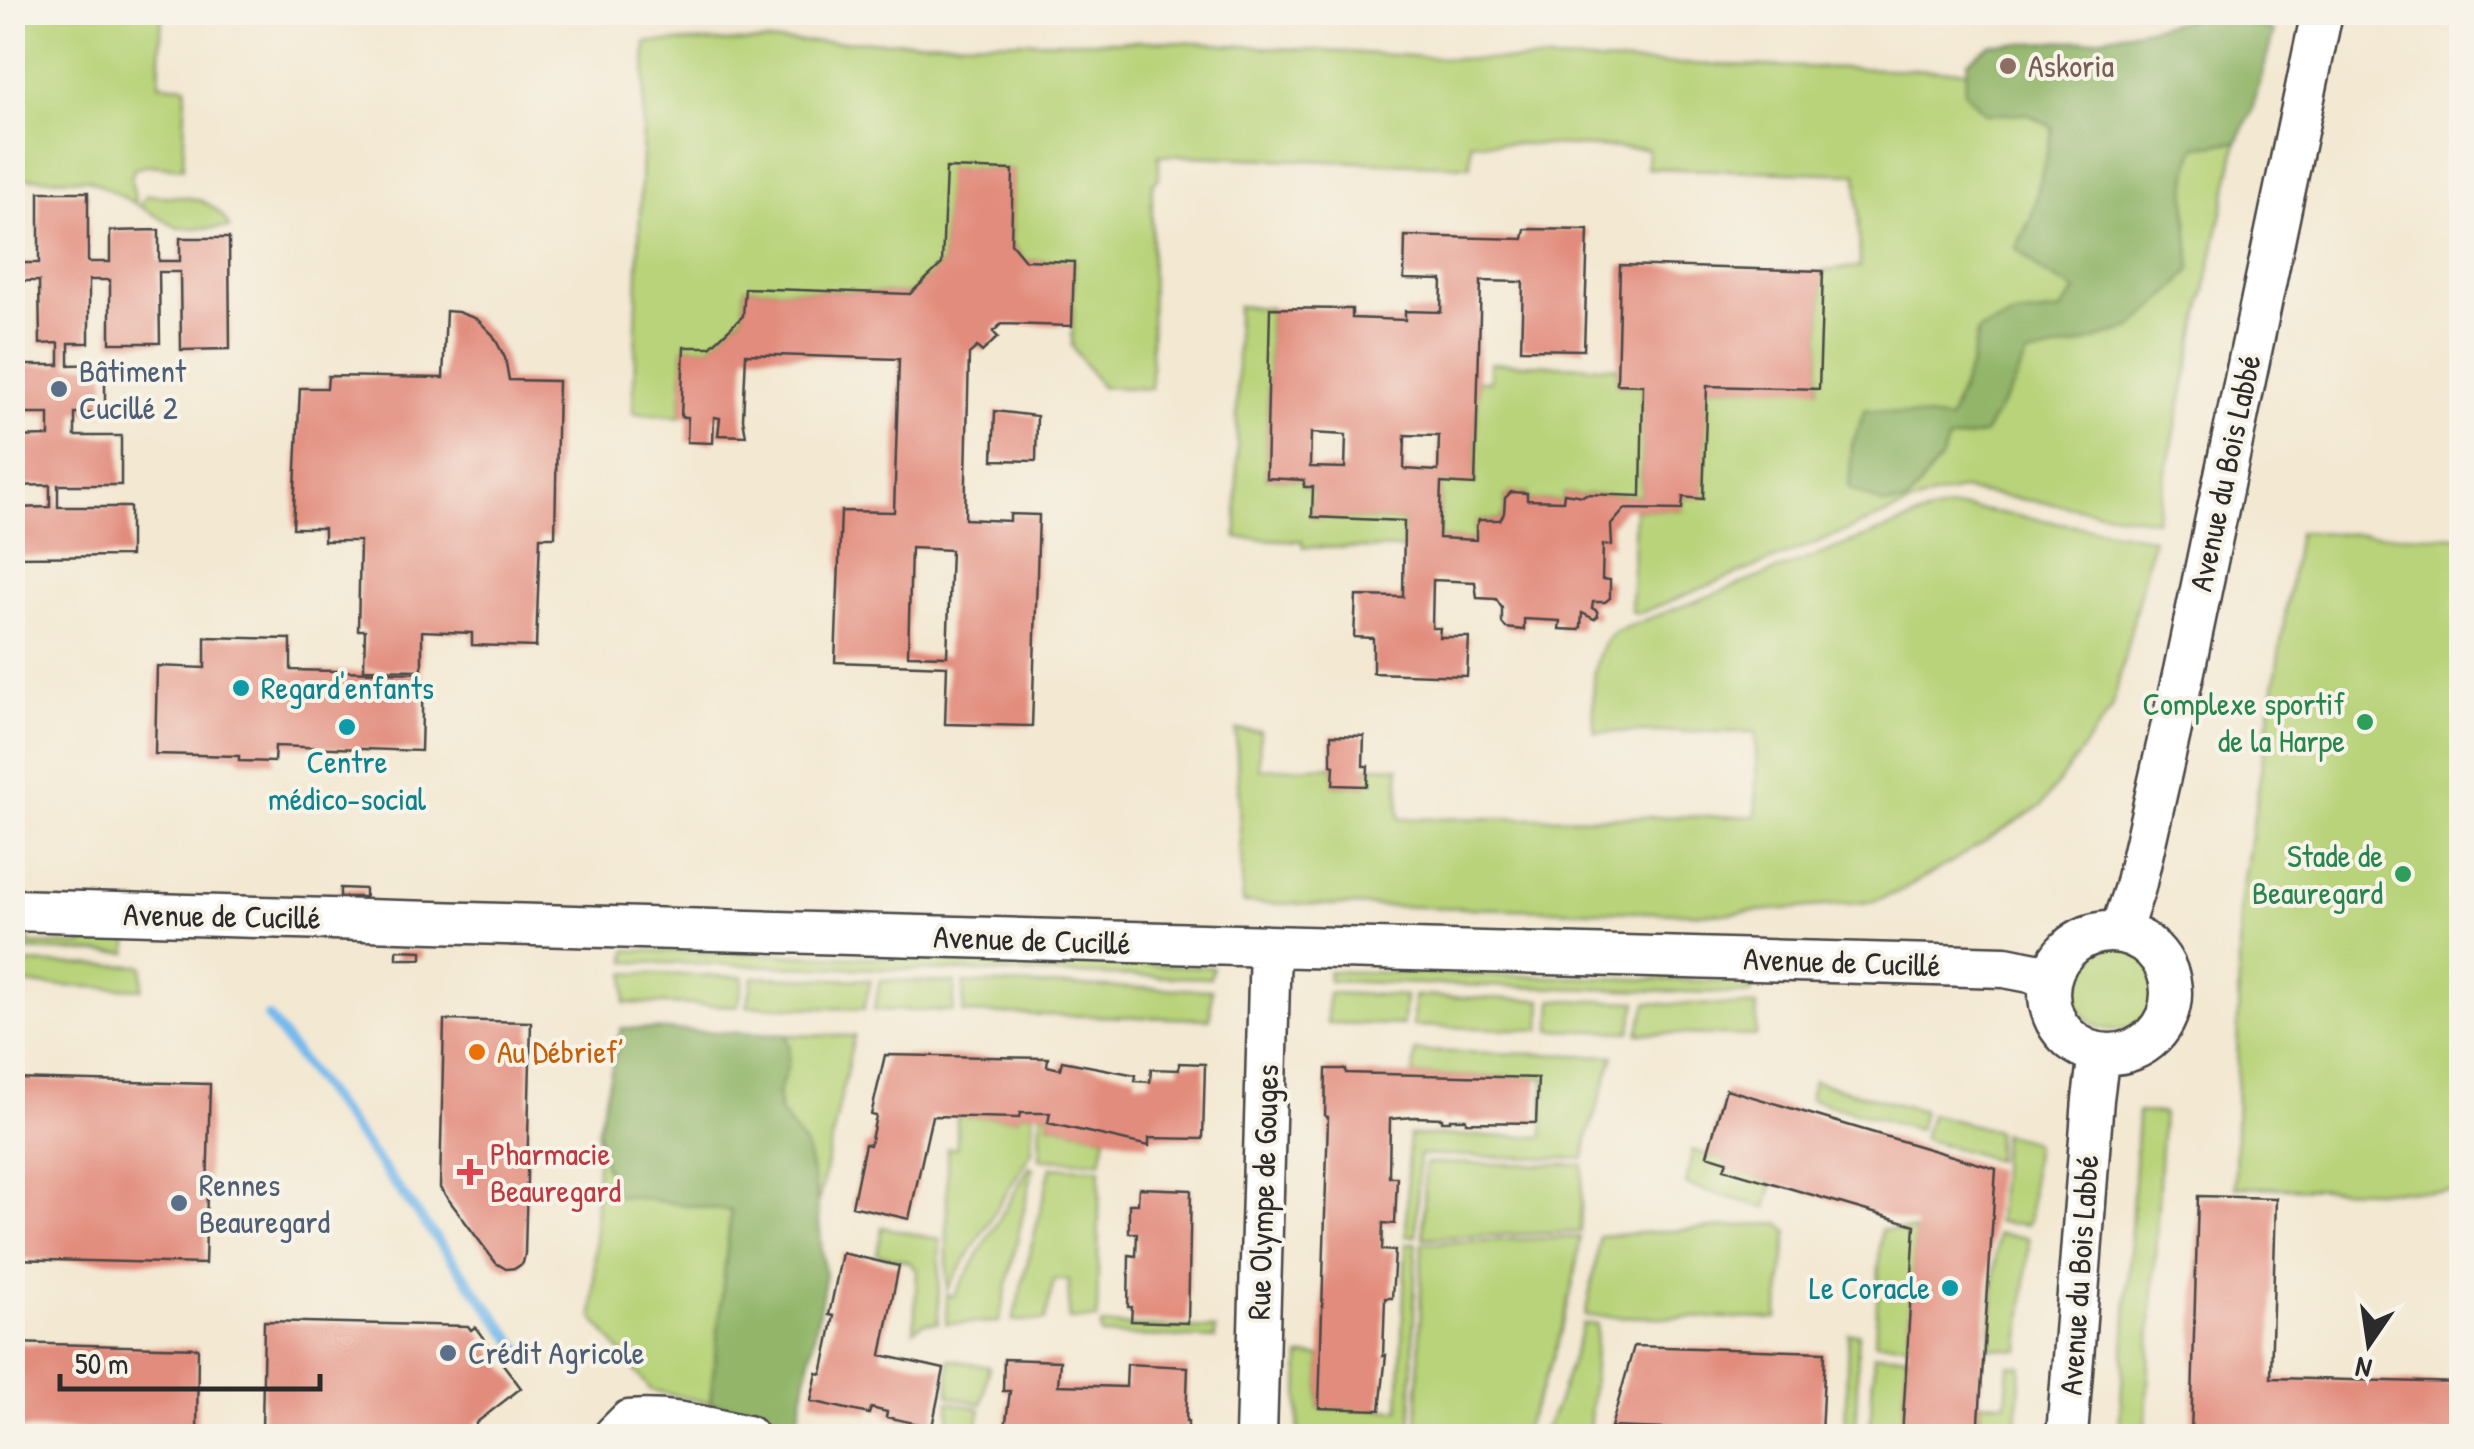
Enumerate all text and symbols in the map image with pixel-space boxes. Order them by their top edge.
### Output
place label: Askoria [2028,44,2114,87]
marker: Askoria [1997,55,2019,77]
place label: Bâtiment Cucillé 2 [79,349,187,429]
street label: Avenue du Bois Labbé [2178,350,2271,595]
marker: Bâtiment Cucillé 2 [48,378,70,400]
place label: Regard'enfants [261,666,434,709]
marker: Regard'enfants [230,677,252,699]
place label: Complexe sportif de la Harpe [2143,682,2346,762]
marker: Complexe sportif de la Harpe [2354,711,2376,733]
marker: Centre médico-social [336,716,358,738]
place label: Centre médico-social [268,740,427,820]
place label: Stade de Beauregard [2252,834,2383,914]
marker: Stade de Beauregard [2392,863,2414,885]
street label: Avenue de Cucillé [123,892,321,939]
street label: Avenue de Cucillé [933,915,1132,964]
street label: Avenue de Cucillé [1743,937,1942,986]
place label: Au Débrief’ [497,1030,625,1073]
marker: Au Débrief’ [466,1041,488,1063]
street label: Rue Olympe de Gouges [1237,1063,1288,1321]
place label: Pharmacie Beauregard [490,1132,621,1212]
street label: Avenue du Bois Labbé [2049,1153,2108,1397]
marker: Pharmacie Beauregard [459,1161,481,1183]
place label: Rennes Beauregard [199,1163,330,1243]
marker: Rennes Beauregard [168,1192,190,1214]
place label: Le Coracle [1809,1266,1930,1309]
marker: Le Coracle [1939,1277,1961,1299]
north arrow [2319,1294,2419,1394]
scale bar [60,1329,320,1391]
place label: Crédit Agricole [468,1331,645,1374]
marker: Crédit Agricole [437,1342,459,1364]
text: 50 m [75,1343,128,1383]
text: N [2352,1348,2375,1389]

